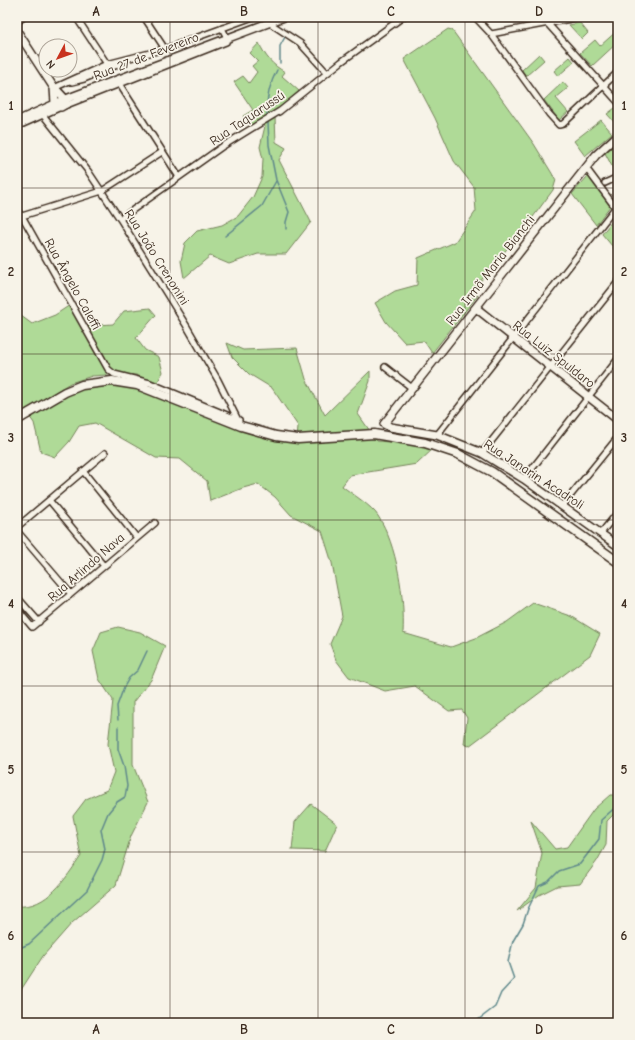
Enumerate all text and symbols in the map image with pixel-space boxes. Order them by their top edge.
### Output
text: A [92,4,100,19]
text: B [240,4,248,19]
text: C [387,4,395,19]
text: D [535,4,543,19]
street label: Rua 27 de Fevereiro [91,29,201,83]
north arrow [38,38,78,78]
text: N [44,57,58,71]
street label: Rua Taquarussú [207,87,287,149]
text: 1 [8,98,14,113]
text: 1 [621,98,627,113]
street label: Rua João Crenonini [122,206,192,308]
street label: Rua Irmã Maria Bianchi [442,212,538,328]
street label: Rua Ângelo Caleffi [42,235,105,332]
text: 2 [8,264,14,279]
text: 2 [621,264,627,279]
street label: Rua Luiz Spuldaro [510,317,598,391]
text: 3 [8,430,14,445]
text: 3 [621,430,627,445]
street label: Rua Janarin Acadroli [481,436,587,512]
street label: Rua Arlindo Nava [45,530,127,604]
text: 4 [8,596,14,611]
text: 4 [621,596,627,611]
text: 5 [8,762,15,777]
text: 5 [621,762,628,777]
text: 6 [8,928,15,943]
text: 6 [621,928,628,943]
text: A [92,1022,100,1037]
text: B [240,1022,248,1037]
text: C [387,1022,395,1037]
text: D [535,1022,543,1037]

